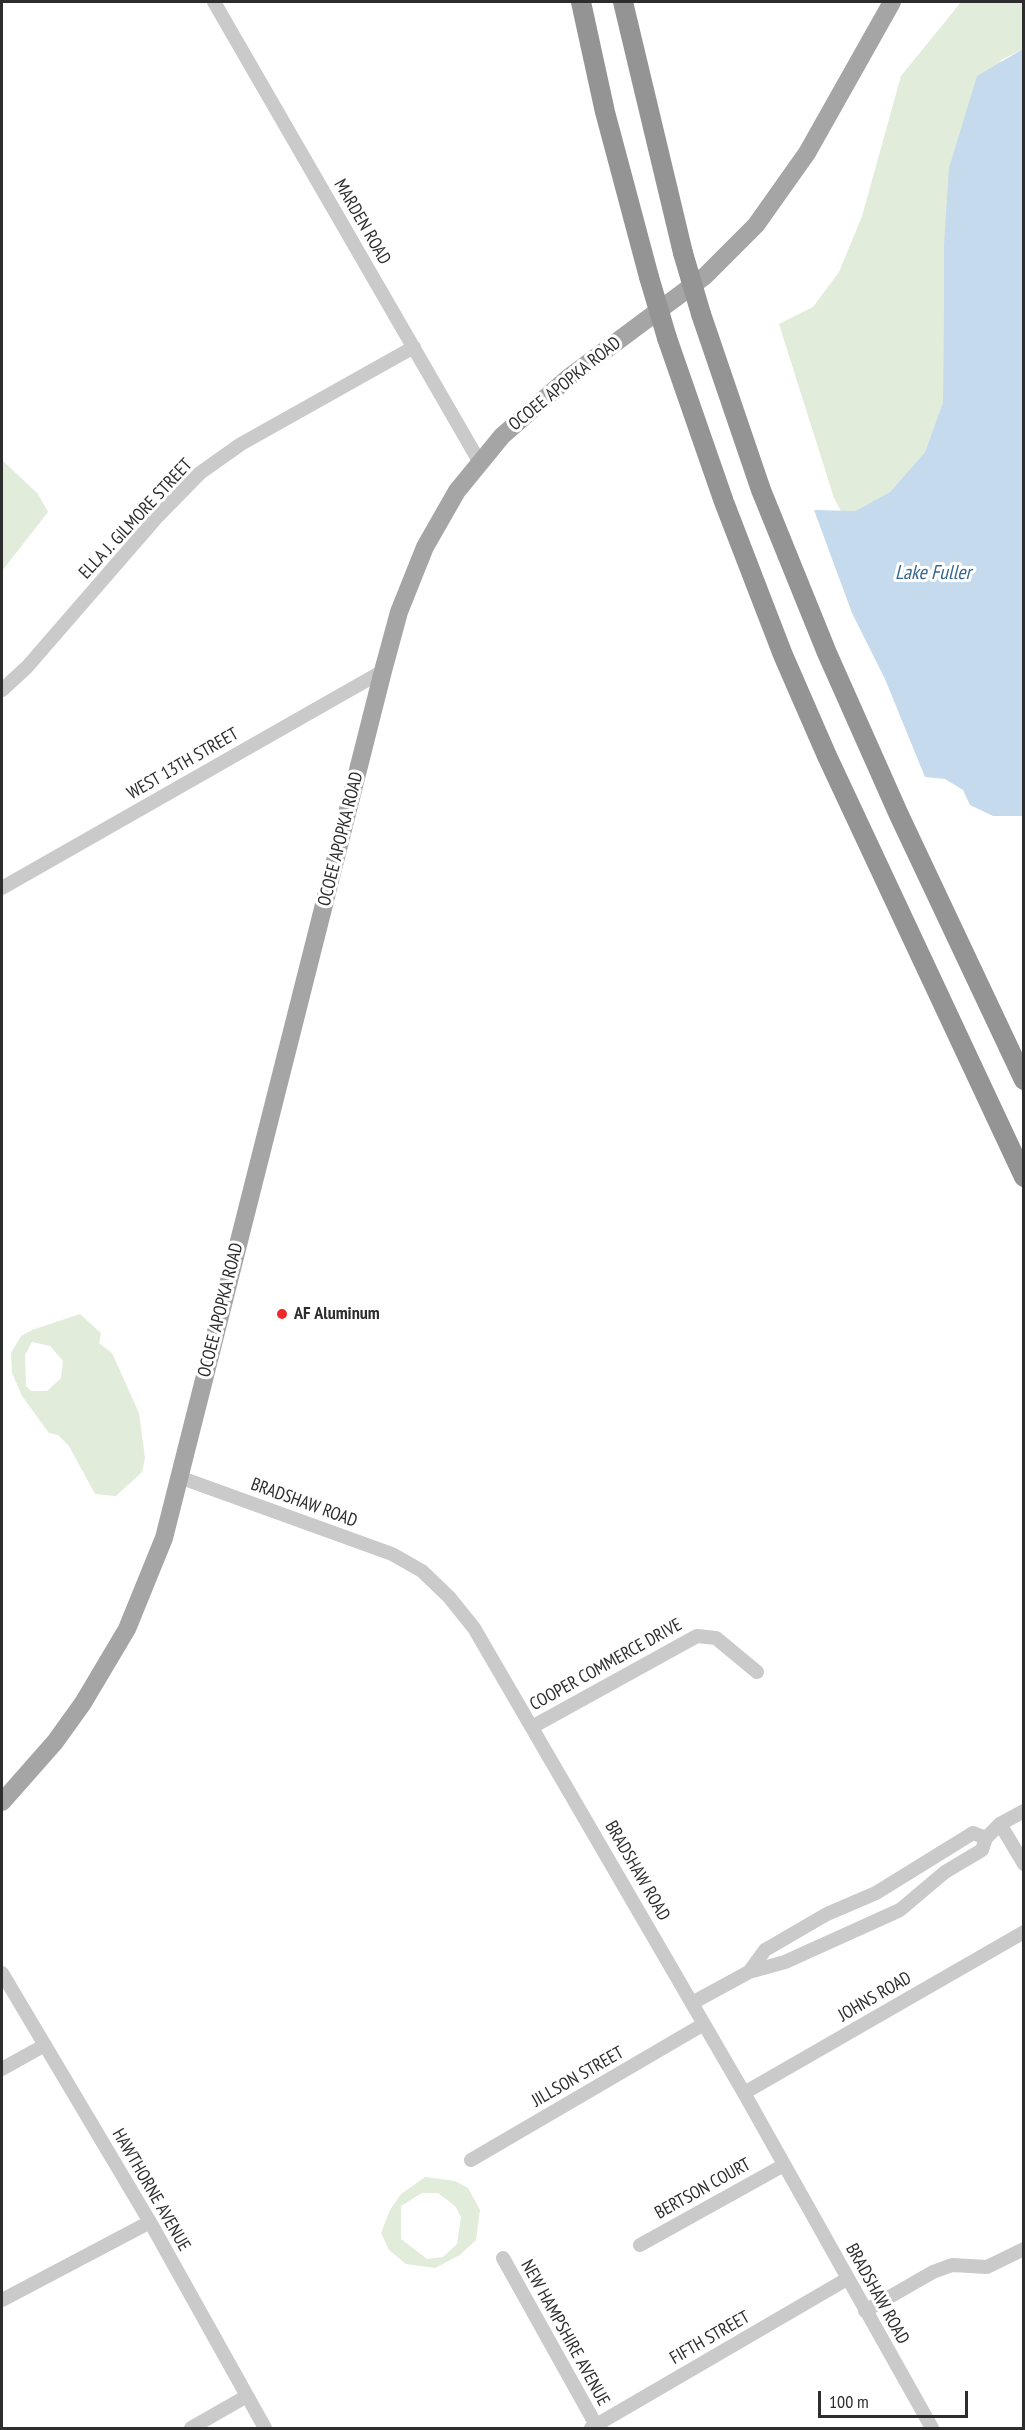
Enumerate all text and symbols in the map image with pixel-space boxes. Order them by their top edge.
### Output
street label: MARDEN ROAD [329,176,395,268]
street label: OCOEE APOPKA ROAD [505,332,625,436]
street label: ELLA J. GILMORE STREET [75,454,197,584]
water label: Lake Fuller [895,561,971,585]
street label: WEST 13TH STREET [123,723,243,805]
street label: OCOEE APOPKA ROAD [314,770,368,908]
street label: OCOEE APOPKA ROAD [194,1241,248,1379]
place label: AF Aluminum [294,1303,380,1325]
marker: AF Aluminum [275,1307,289,1321]
street label: BRADSHAW ROAD [248,1474,360,1532]
street label: COOPER COMMERCE DRIVE [526,1614,686,1716]
street label: BRADSHAW ROAD [600,1817,674,1925]
street label: JOHNS ROAD [835,1967,915,2027]
street label: JILLSON STREET [528,2042,628,2112]
street label: HAWTHORNE AVENUE [107,2125,195,2255]
street label: BERTSON COURT [651,2154,755,2224]
street label: BRADSHAW ROAD [841,2240,913,2348]
street label: NEW HAMPSHIRE AVENUE [516,2256,614,2410]
street label: FIFTH STREET [666,2307,754,2369]
scale bar [821,2379,971,2417]
text: 100 m [829,2390,869,2413]

